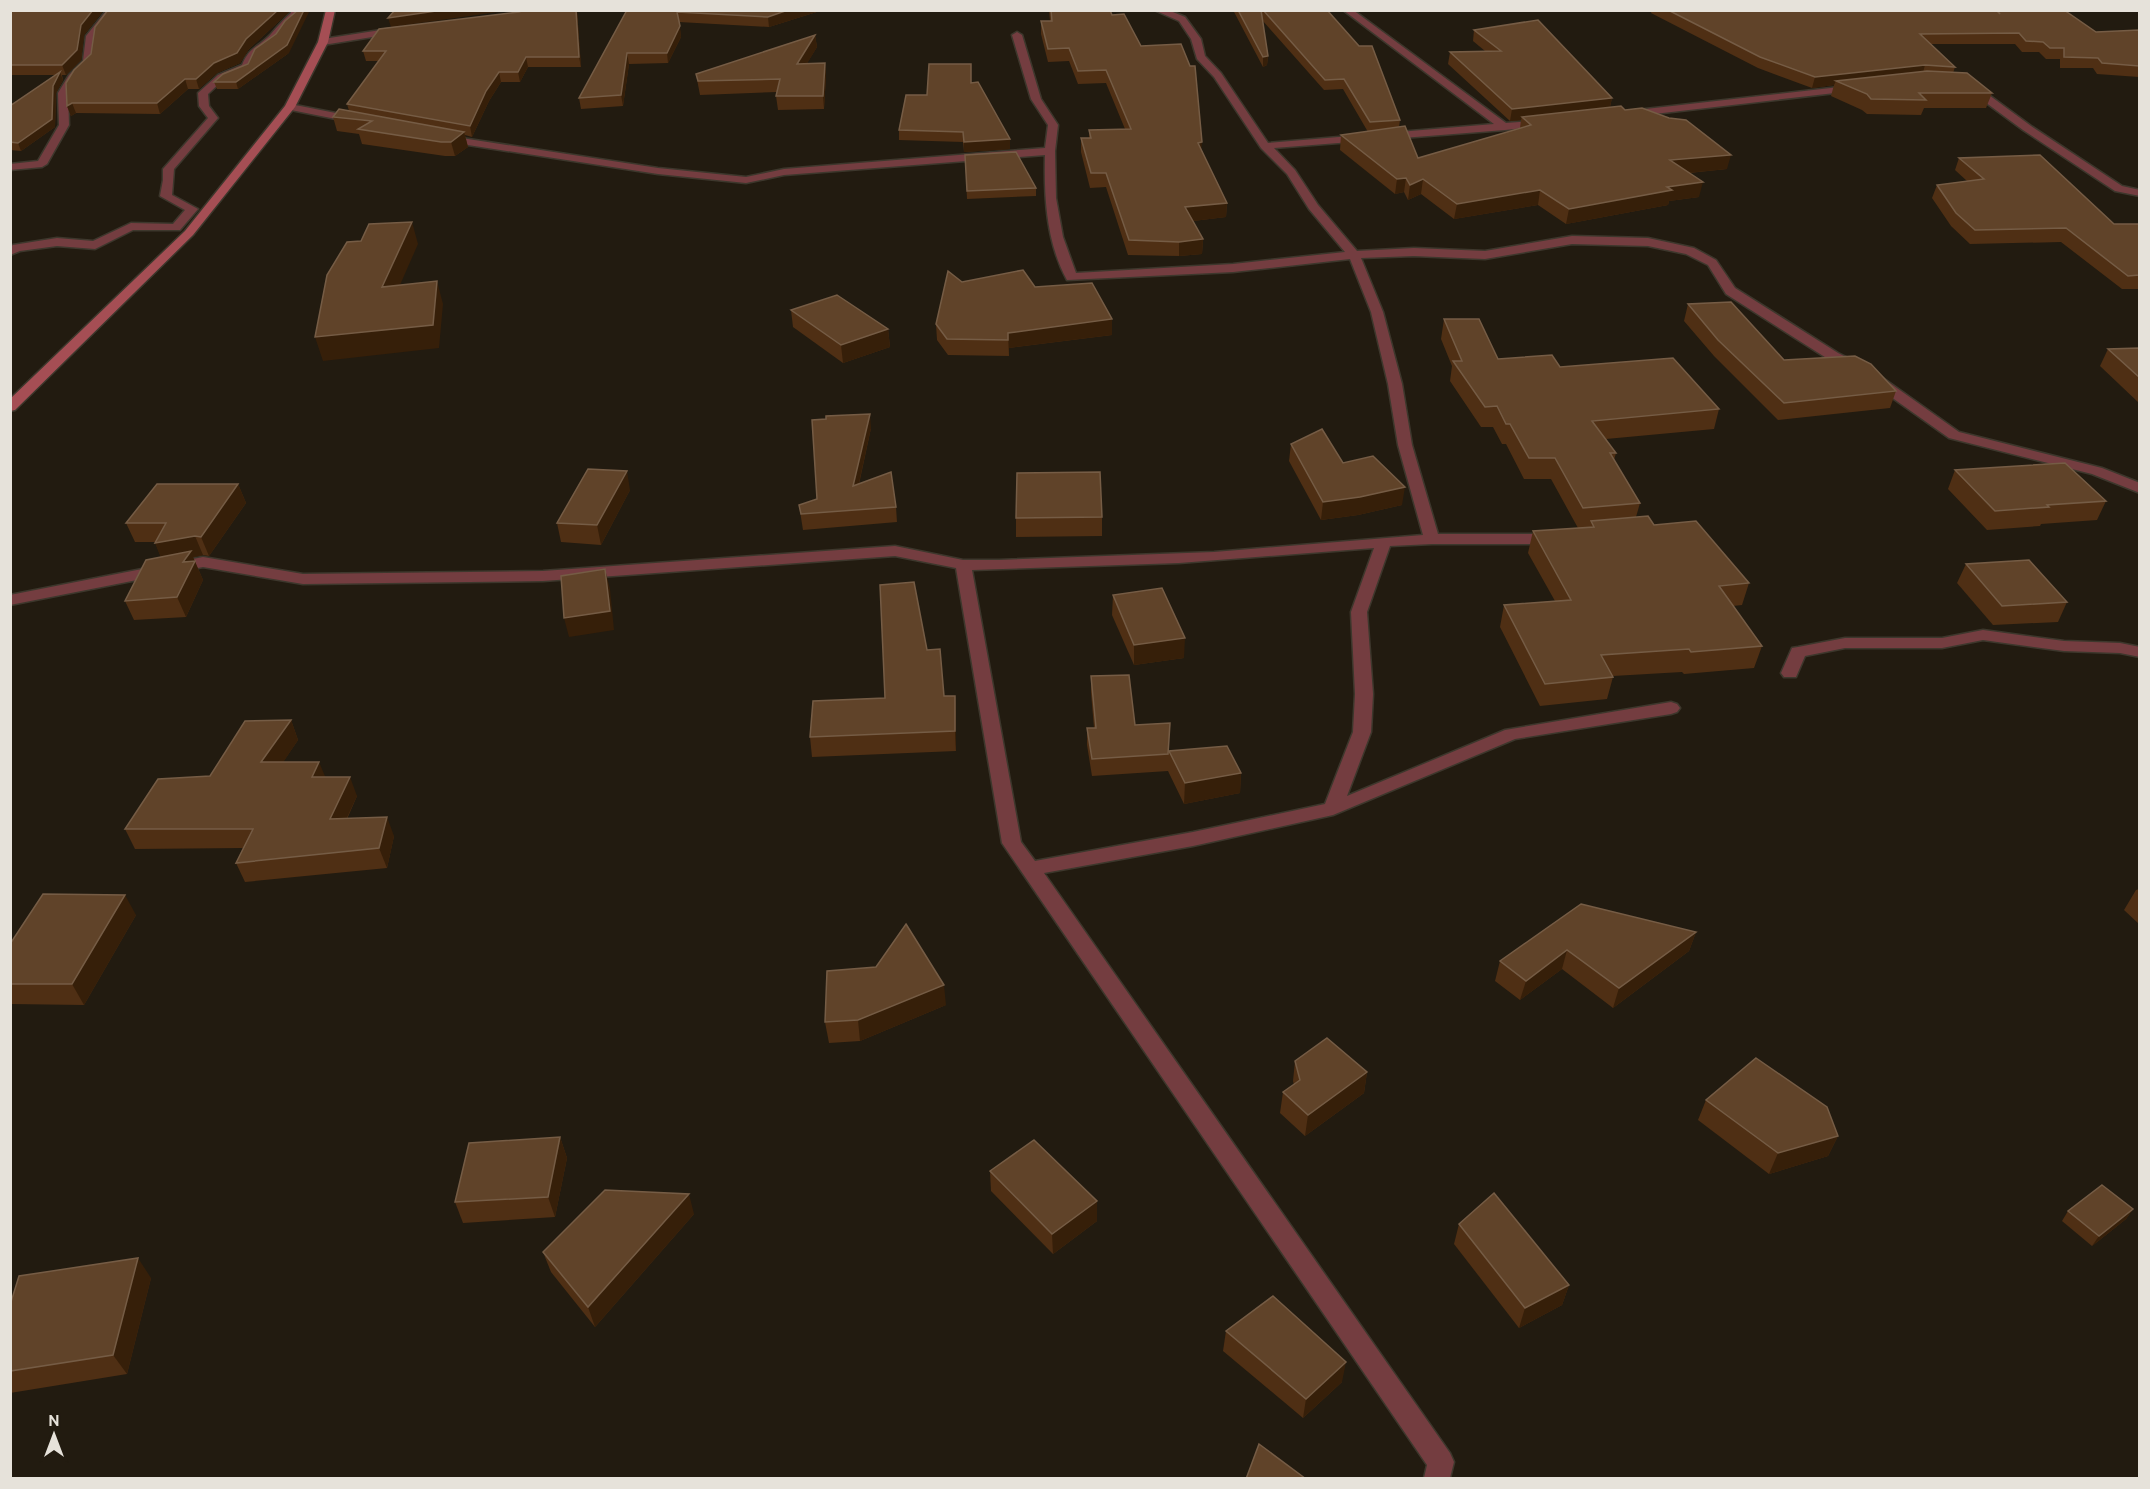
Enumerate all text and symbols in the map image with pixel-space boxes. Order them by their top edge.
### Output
north arrow [24,1405,84,1465]
text: N [48,1411,60,1430]

